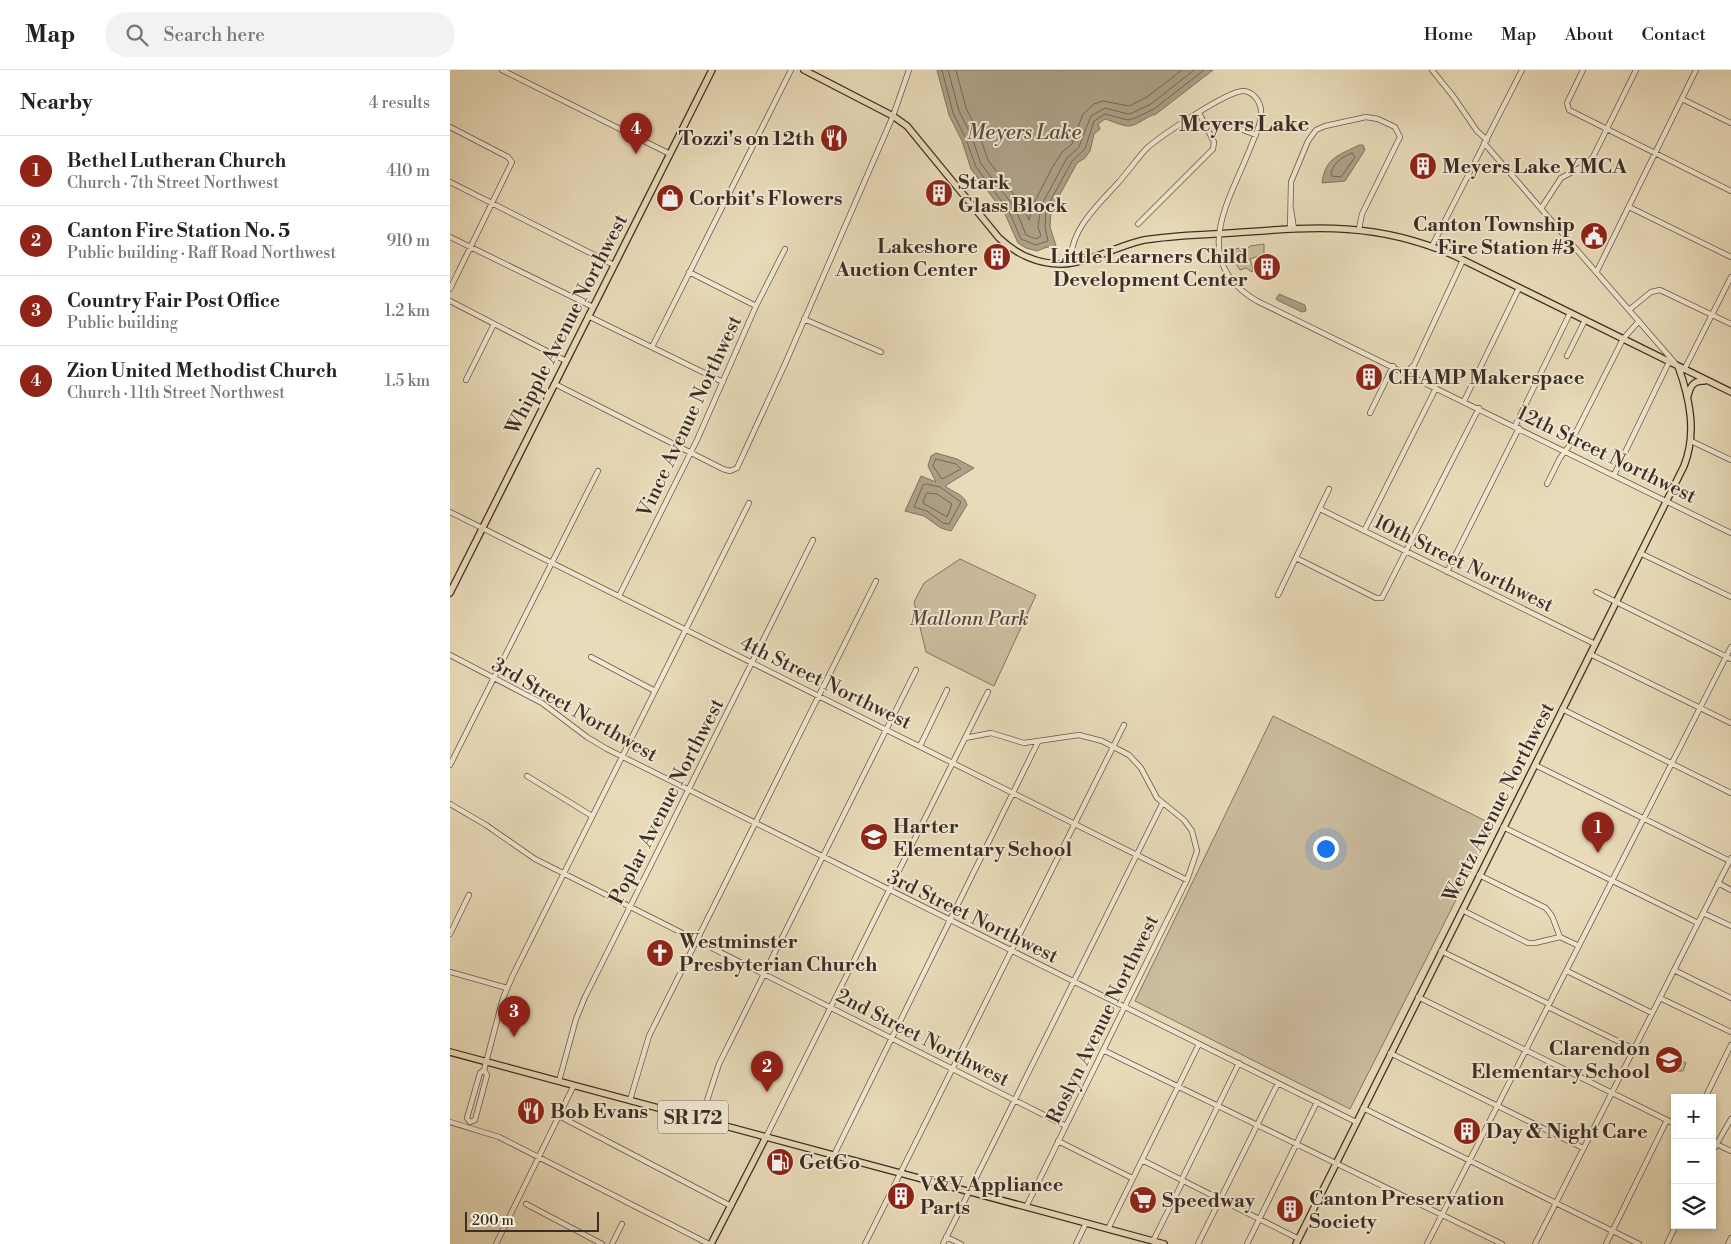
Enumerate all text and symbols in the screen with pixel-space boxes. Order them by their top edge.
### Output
search box [105,12,455,57]
text: Map [25,20,75,50]
icon: search [123,21,151,49]
text: Search here [163,23,265,47]
text: Home [1424,23,1473,46]
text: Map [1501,23,1537,46]
text: About [1565,23,1614,46]
text: Contact [1642,23,1706,46]
text: Nearby [20,90,93,116]
text: 4 results [369,93,430,113]
district label: Meyers Lake [1179,111,1310,138]
pin: 4 [620,113,652,154]
water label: Meyers Lake [967,120,1081,146]
restaurant icon: Tozzi's on 12th [819,123,849,153]
place label: Tozzi's on 12th [679,127,816,152]
text: Bethel Lutheran Church [67,149,286,173]
building icon: Meyers Lake YMCA [1408,151,1438,181]
place label: Meyers Lake YMCA [1442,155,1628,180]
text: 1 [32,161,40,181]
text: 410 m [386,161,430,181]
place label: Stark Glass Block [958,171,1068,219]
text: Church · 7th Street Northwest [67,173,279,193]
building icon: Stark Glass Block [924,178,954,208]
shop icon: Corbit's Flowers [655,183,685,213]
place label: Corbit's Flowers [689,187,843,212]
street label: Whipple Avenue Northwest [500,210,634,440]
place label: Canton Township Fire Station #3 [1413,213,1575,261]
text: Canton Fire Station No. 5 [67,219,290,243]
public building icon: Canton Township Fire Station #3 [1579,221,1609,251]
text: 2 [31,231,41,251]
text: 910 m [387,231,430,251]
place label: Lakeshore Auction Center [834,235,978,283]
building icon: Lakeshore Auction Center [982,242,1012,272]
text: Public building · Raff Road Northwest [67,243,336,263]
place label: Little Learners Child Development Center [1050,245,1248,293]
building icon: Little Learners Child Development Center [1252,252,1282,282]
text: Country Fair Post Office [67,289,280,313]
text: 3 [31,301,41,321]
text: 1.2 km [384,301,430,321]
street label: Vince Avenue Northwest [632,312,748,523]
text: Public building [67,313,178,333]
text: Zion United Methodist Church [67,359,337,383]
building icon: CHAMP Makerspace [1354,362,1384,392]
place label: CHAMP Makerspace [1388,366,1585,391]
text: 4 [31,371,41,391]
text: 1.5 km [385,371,430,391]
text: Church · 11th Street Northwest [67,383,285,403]
street label: 12th Street Northwest [1513,401,1700,510]
street label: 10th Street Northwest [1369,510,1557,619]
park label: Mallonn Park [909,607,1029,632]
street label: 4th Street Northwest [736,631,915,736]
street label: 3rd Street Northwest [487,653,662,768]
street label: Poplar Avenue Northwest [604,694,730,909]
street label: Wertz Avenue Northwest [1438,699,1561,908]
pin: 1 [1582,812,1614,853]
place label: Harter Elementary School [893,815,1072,863]
school or university icon: Harter Elementary School [859,822,889,852]
your location [1313,836,1339,862]
street label: 3rd Street Northwest [883,865,1062,970]
street label: Roslyn Avenue Northwest [1042,911,1165,1128]
place label: Westminster Presbyterian Church [678,930,878,978]
church icon: Westminster Presbyterian Church [645,938,675,968]
street label: 2nd Street Northwest [831,984,1013,1093]
pin: 3 [498,996,530,1037]
place label: Clarendon Elementary School [1471,1037,1651,1085]
school or university icon: Clarendon Elementary School [1654,1045,1684,1075]
pin: 2 [751,1051,783,1092]
map controls [1671,1094,1716,1229]
button: + [1671,1094,1716,1139]
restaurant icon: Bob Evans [516,1096,546,1126]
place label: Bob Evans [550,1100,648,1125]
road number: SR 172 [658,1100,728,1134]
building icon: Day & Night Care [1452,1116,1482,1146]
place label: Day & Night Care [1486,1120,1648,1145]
button: − [1671,1139,1716,1184]
fuel station icon: GetGo [765,1147,795,1177]
place label: GetGo [799,1151,860,1176]
place label: V&V Appliance Parts [919,1173,1064,1221]
building icon: V&V Appliance Parts [886,1181,916,1211]
button: layers [1671,1184,1716,1229]
supermarket icon: Speedway [1128,1185,1158,1215]
place label: Canton Preservation Society [1309,1187,1505,1235]
place label: Speedway [1162,1189,1256,1214]
building icon: Canton Preservation Society [1275,1194,1305,1224]
scale bar [465,1209,599,1232]
text: 200 m [472,1212,514,1230]

